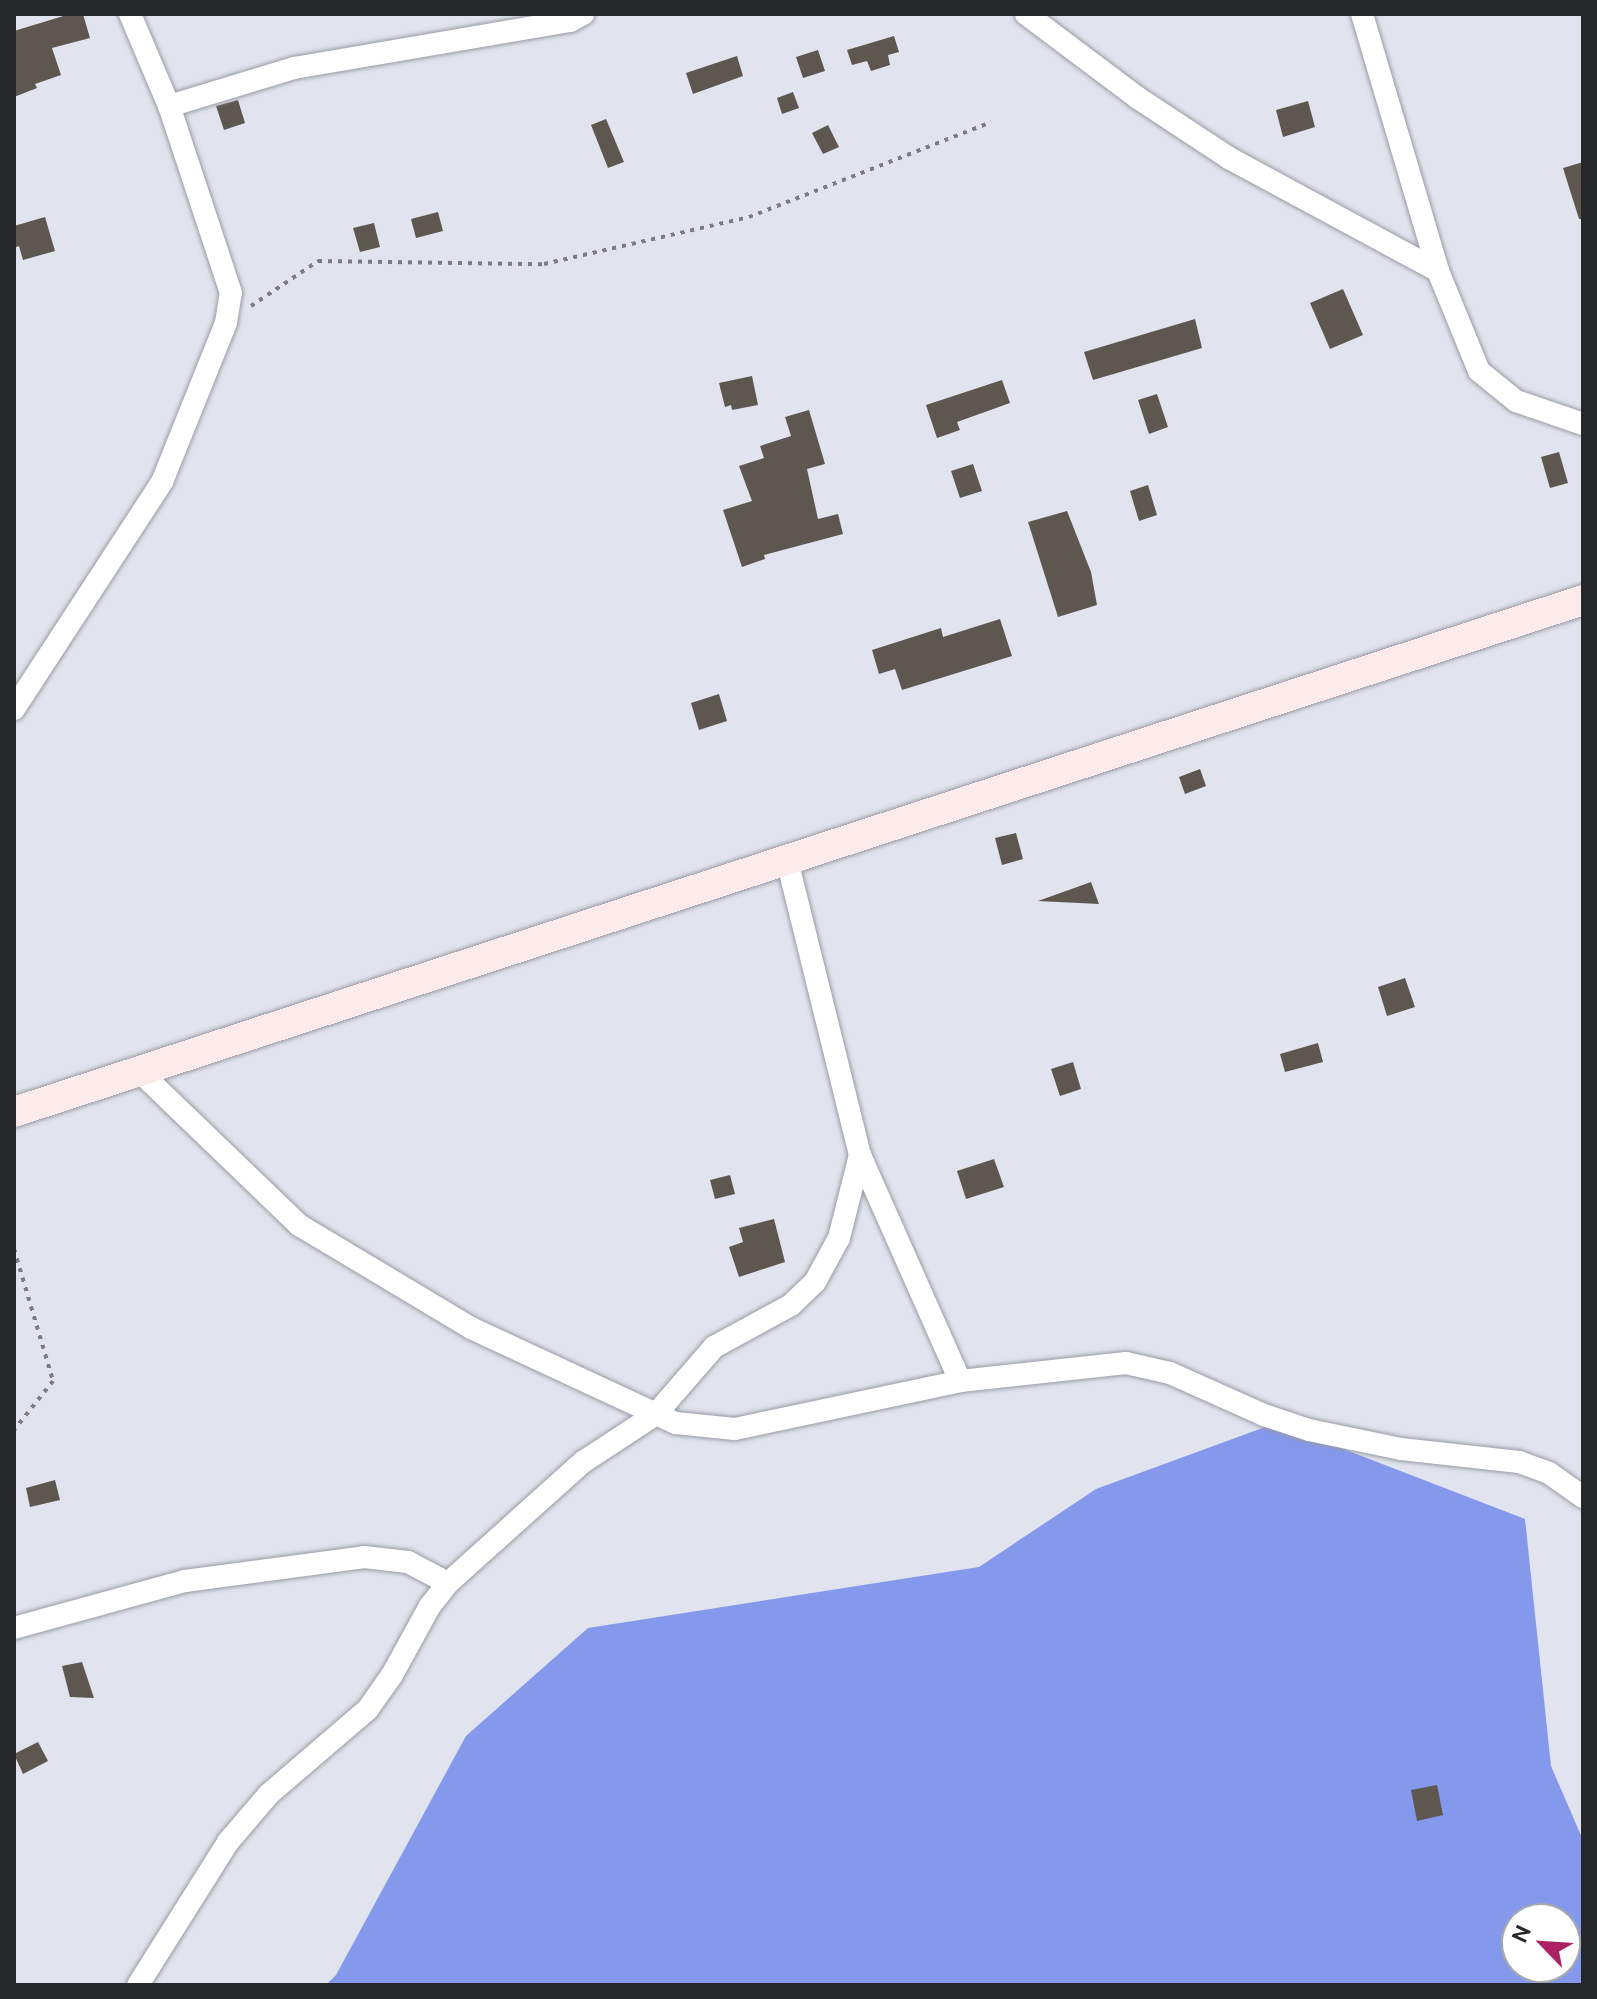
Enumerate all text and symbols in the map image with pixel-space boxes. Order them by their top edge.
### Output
north arrow [1501,1903,1581,1983]
text: N [1506,1921,1535,1946]

